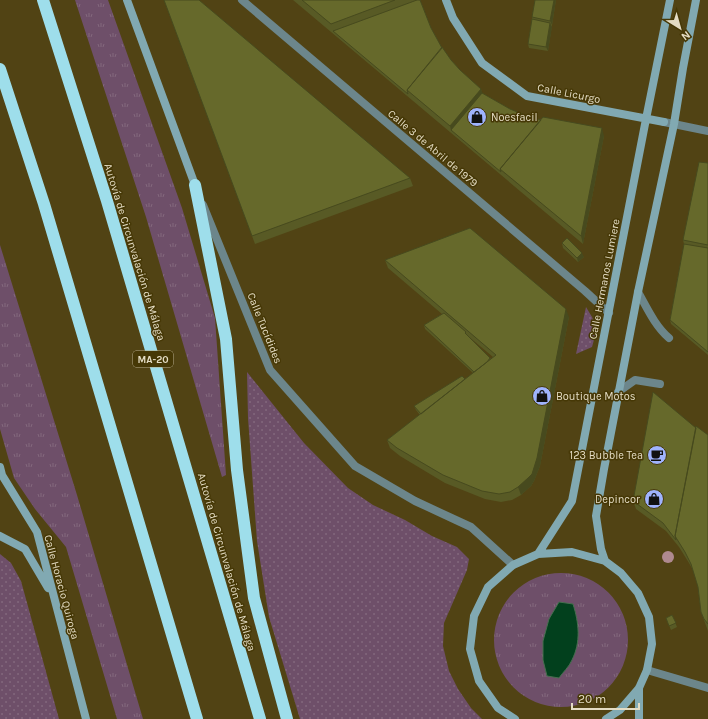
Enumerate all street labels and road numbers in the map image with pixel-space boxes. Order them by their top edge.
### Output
street label: Calle Licurgo [536,81,602,106]
street label: Calle 3 de Abril de 1979 [385,107,480,190]
street label: Autovía de Circunvalación de Málaga [101,162,168,342]
street label: Calle Hermanos Lumiere [586,218,623,340]
street label: Calle Tucídides [244,291,285,366]
road number: MA-20 [133,351,173,367]
street label: Autovía de Circunvalación de Málaga [195,472,258,653]
street label: Calle Horacio Quiroga [41,533,82,641]

